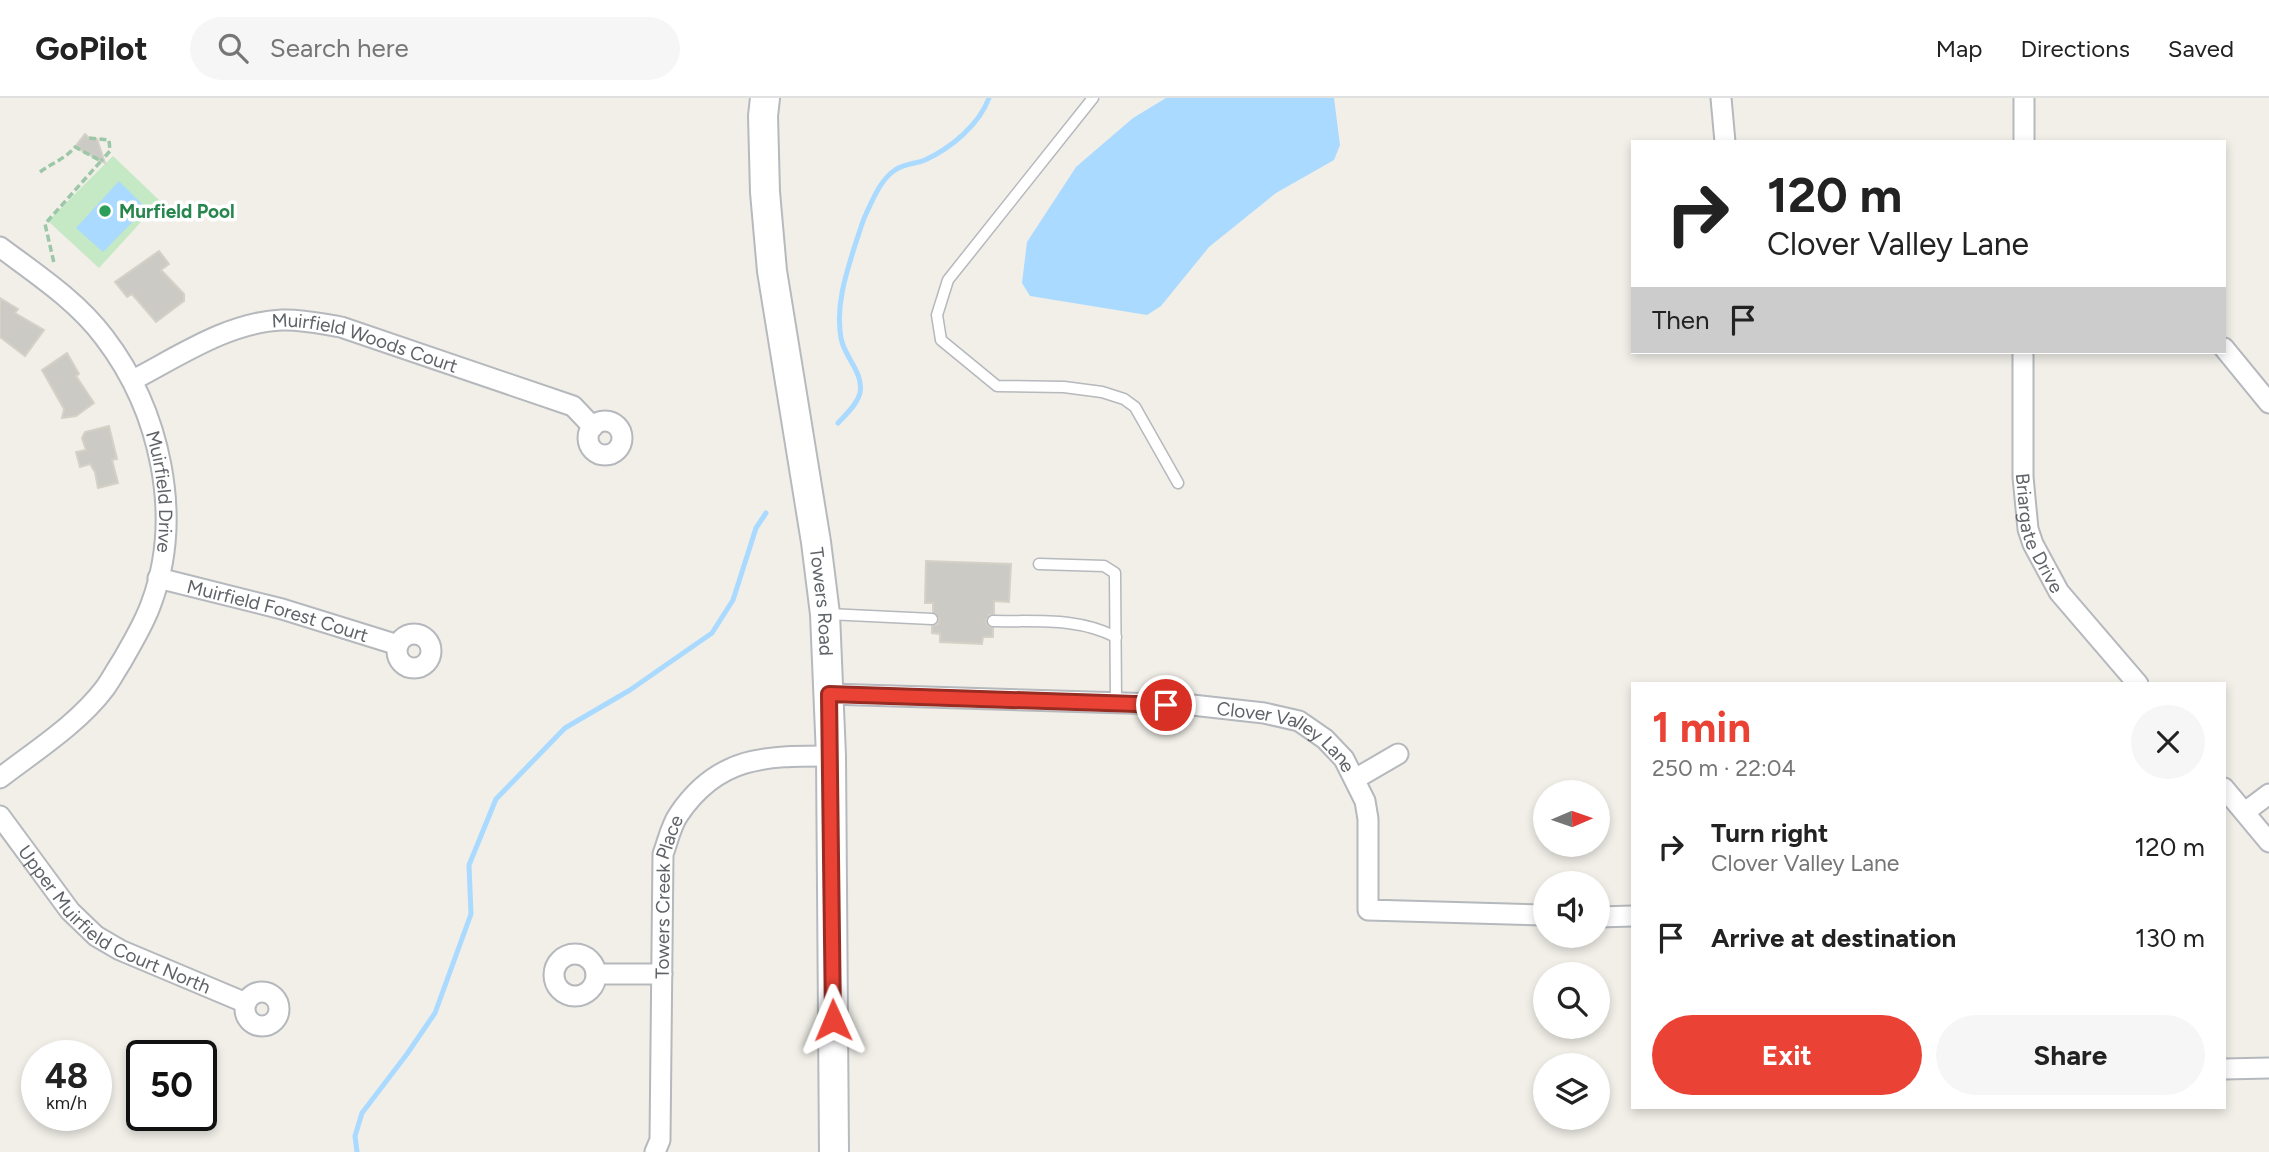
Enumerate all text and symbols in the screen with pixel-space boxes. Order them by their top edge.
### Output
search box [190,17,680,80]
text: GoPilot [35,29,148,68]
icon: search [214,29,252,67]
text: Search here [270,32,409,64]
text: Map [1936,34,1982,63]
text: Directions [2020,34,2130,63]
text: Saved [2168,34,2234,63]
text: 120 m [1767,165,1902,224]
icon: right [1652,168,1743,259]
place label: Murfield Pool [119,200,235,223]
marker: Murfield Pool [97,203,113,219]
text: Clover Valley Lane [1767,225,2029,263]
icon: arrive [1724,301,1762,339]
text: Then [1652,304,1710,336]
street label: Muirfield Woods Court [271,309,461,378]
street label: Muirfield Drive [141,428,177,554]
street label: Briargate Drive [2011,472,2068,597]
street label: Towers Road [805,546,838,656]
street label: Muirfield Forest Court [185,575,371,647]
pin [1136,675,1196,735]
icon: arrive [1147,686,1185,724]
street label: Clover Valley Lane [1215,697,1360,776]
text: 1 min [1652,702,1751,753]
button: close [2131,705,2205,779]
text: 250 m · 22:04 [1652,754,1796,782]
north arrow [1533,780,1610,858]
map controls [1533,780,1610,1130]
street label: Towers Creek Place [651,811,688,979]
text: Turn right [1711,817,1828,849]
icon: right [1652,828,1690,866]
text: 120 m [2135,831,2205,863]
street label: Upper Muirfield Court North [13,841,214,999]
text: Clover Valley Lane [1711,849,1899,877]
button: sound [1533,871,1610,948]
icon: arrive [1652,919,1690,957]
text: Arrive at destination [1711,922,1956,954]
text: 130 m [2135,922,2205,954]
button: search [1533,962,1610,1039]
position arrow [796,983,870,1057]
button: Exit [1652,1015,1922,1095]
button: Share [1936,1015,2205,1095]
speed limit sign: 50 [126,1040,217,1131]
button: layers [1533,1053,1610,1130]
text: 48 [45,1055,88,1097]
text: km/h [46,1092,87,1114]

